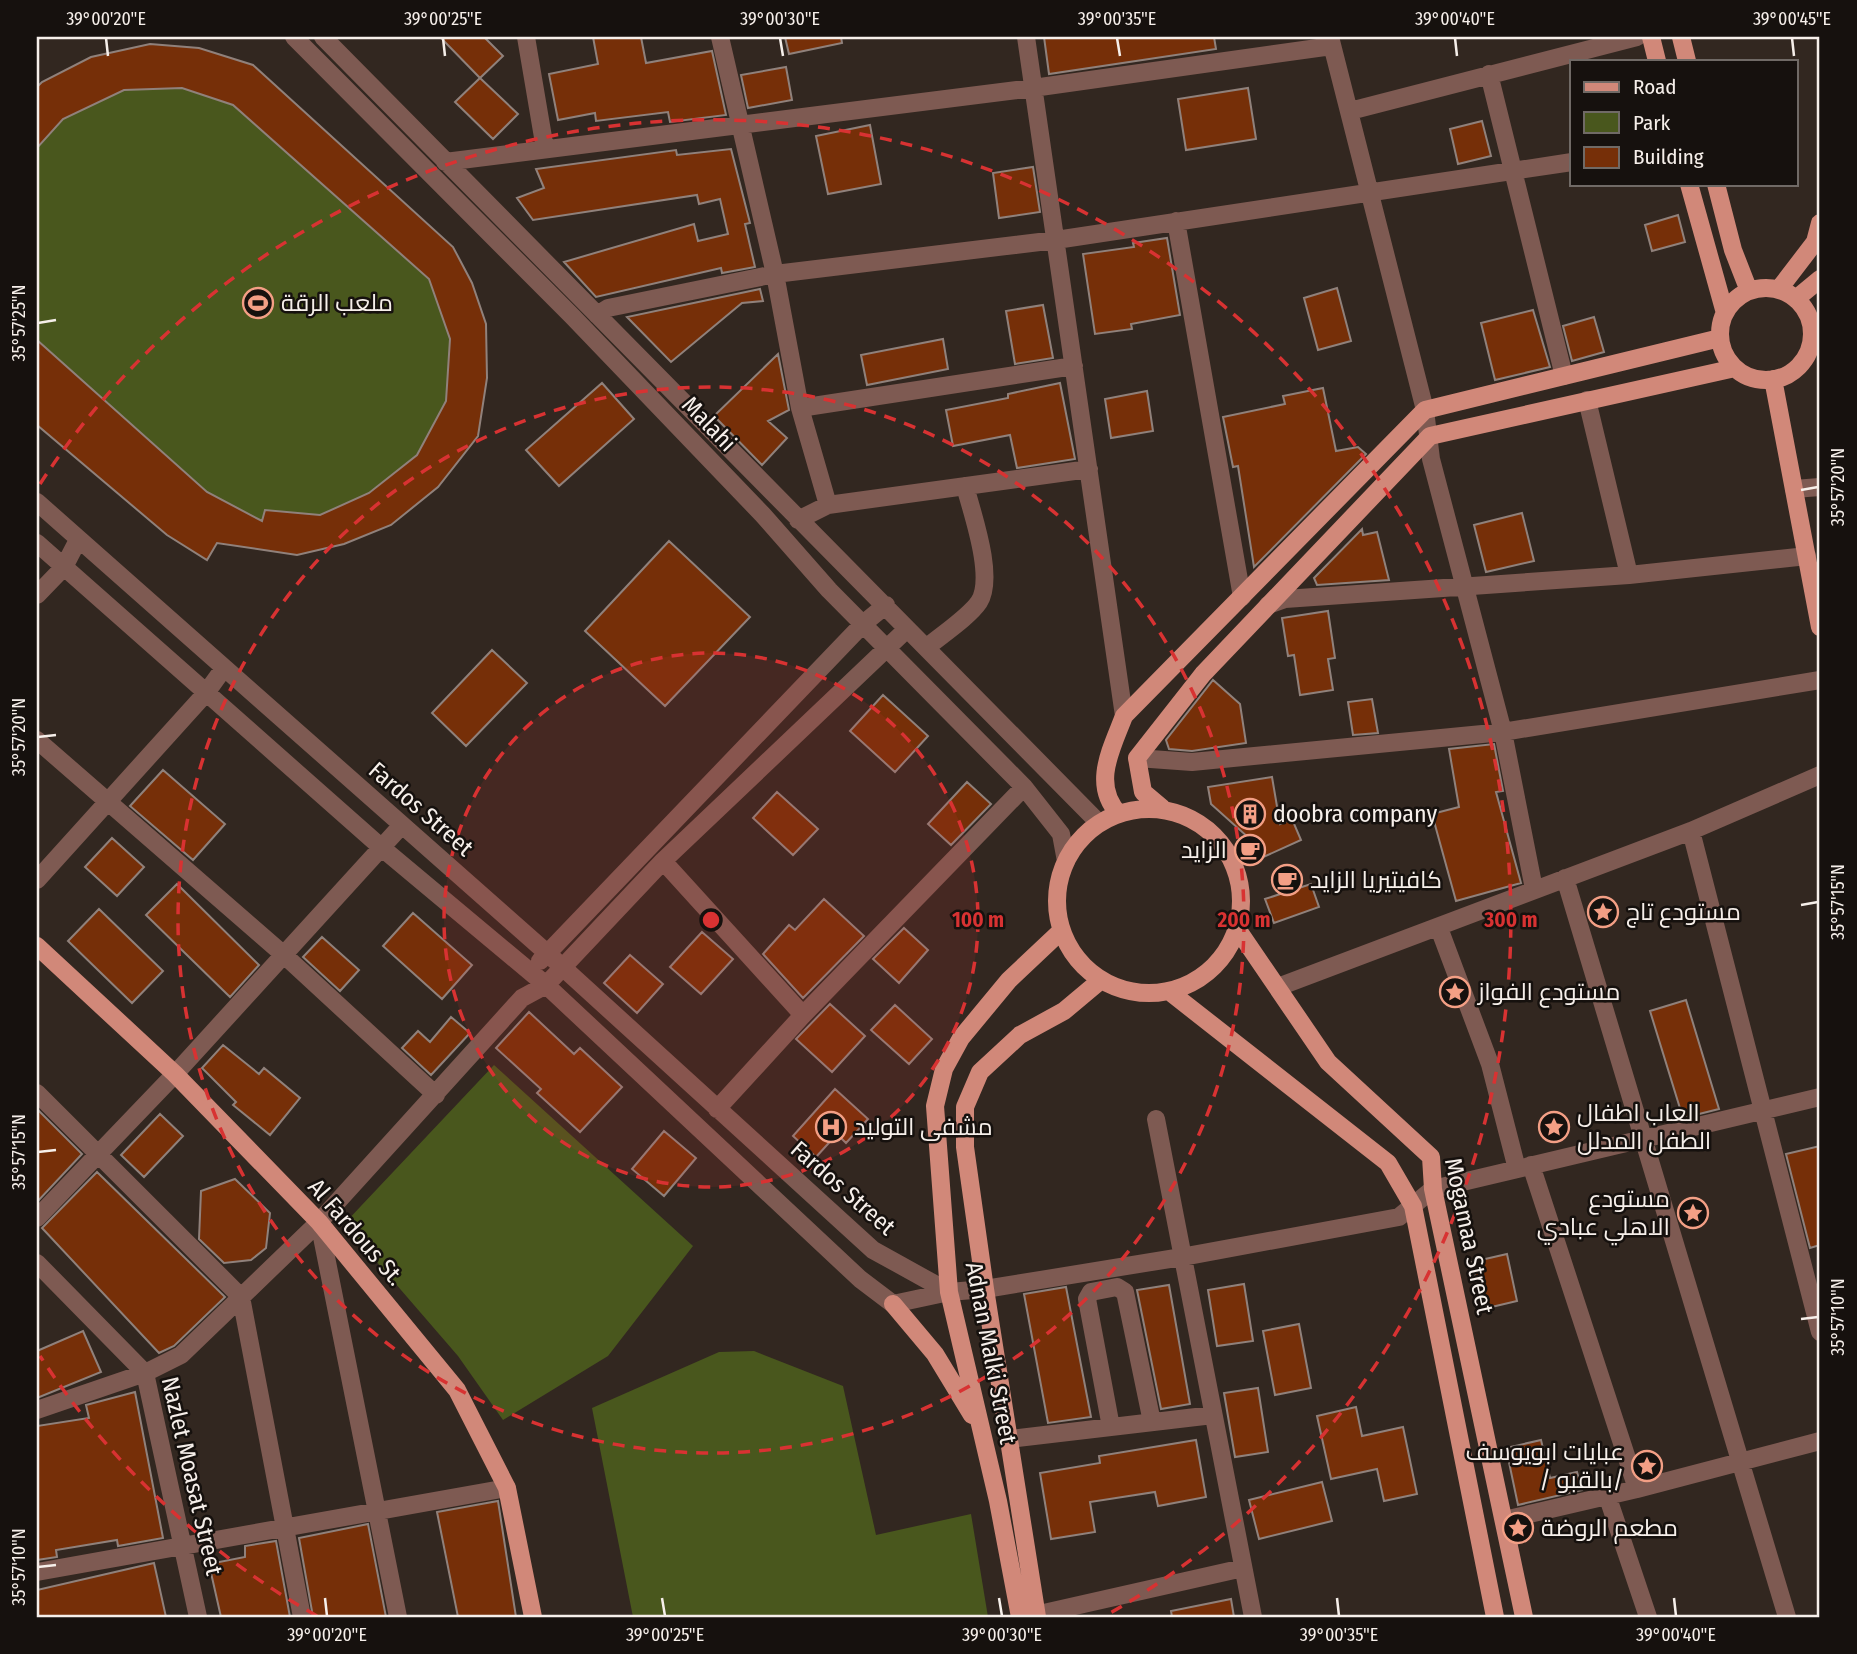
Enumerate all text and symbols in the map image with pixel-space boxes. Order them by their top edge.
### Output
text: 39°00'20"E [66,8,146,30]
text: 39°00'25"E [404,8,482,30]
text: 39°00'30"E [740,8,820,30]
text: 39°00'35"E [1078,8,1156,30]
text: 39°00'40"E [1415,8,1495,30]
text: 39°00'45"E [1753,8,1831,30]
legend [1570,60,1798,186]
text: Road [1633,74,1677,100]
text: Park [1633,110,1671,136]
text: Building [1633,144,1704,170]
text: 35°57'25"N [8,284,30,362]
sports icon: ملعب الرقة [241,286,275,320]
place label: ملعب الرقة [281,289,393,317]
street label: Malahi [676,391,742,457]
text: 35°57'20"N [1827,448,1849,526]
text: 35°57'20"N [8,698,30,776]
street label: Fardos Street [363,756,479,862]
building icon: doobra company [1233,797,1267,831]
place label: doobra company [1273,800,1438,828]
cafe icon: الزايد [1233,833,1267,867]
place label: الزايد [1181,836,1227,864]
cafe icon: كافيتيريا الزايد [1270,863,1304,897]
text: 35°57'15"N [1827,864,1849,940]
place label: كافيتيريا الزايد [1310,866,1442,894]
place icon: مستودع تاج [1586,895,1620,929]
place label: مستودع تاج [1626,898,1741,928]
text: 100 m [952,907,1004,933]
text: 200 m [1216,907,1271,933]
text: 300 m [1483,907,1538,933]
centre of rings [699,908,723,932]
place icon: مستودع الفواز [1438,975,1472,1009]
place label: مستودع الفواز [1476,978,1621,1008]
place label: العاب اطفال الطفل المدلل [1577,1099,1711,1155]
hospital icon: مشفى التوليد [814,1110,848,1144]
place icon: العاب اطفال الطفل المدلل [1537,1110,1571,1144]
place label: مشفى التوليد [854,1113,993,1141]
text: 35°57'15"N [8,1114,30,1190]
street label: Fardos Street [785,1135,901,1241]
street label: Mogamaa Street [1439,1155,1499,1317]
street label: Al Fardous St. [302,1173,410,1291]
place label: مستودع الاهلي عبادي [1537,1185,1670,1246]
place icon: مستودع الاهلي عبادي [1676,1196,1710,1230]
street label: Adnan Malki Street [960,1260,1022,1447]
text: 35°57'10"N [1827,1278,1849,1356]
street label: Nazlet Moasat Street [156,1374,228,1578]
place label: عبايات ابويوسف / بالقبو/ [1465,1438,1624,1494]
place icon: عبايات ابويوسف / بالقبو/ [1630,1449,1664,1483]
place icon: مطعم الروضة [1501,1511,1535,1545]
place label: مطعم الروضة [1541,1514,1678,1544]
text: 35°57'10"N [8,1528,30,1606]
text: 39°00'20"E [287,1624,367,1646]
text: 39°00'25"E [626,1624,704,1646]
text: 39°00'30"E [962,1624,1042,1646]
text: 39°00'35"E [1300,1624,1378,1646]
text: 39°00'40"E [1636,1624,1716,1646]

